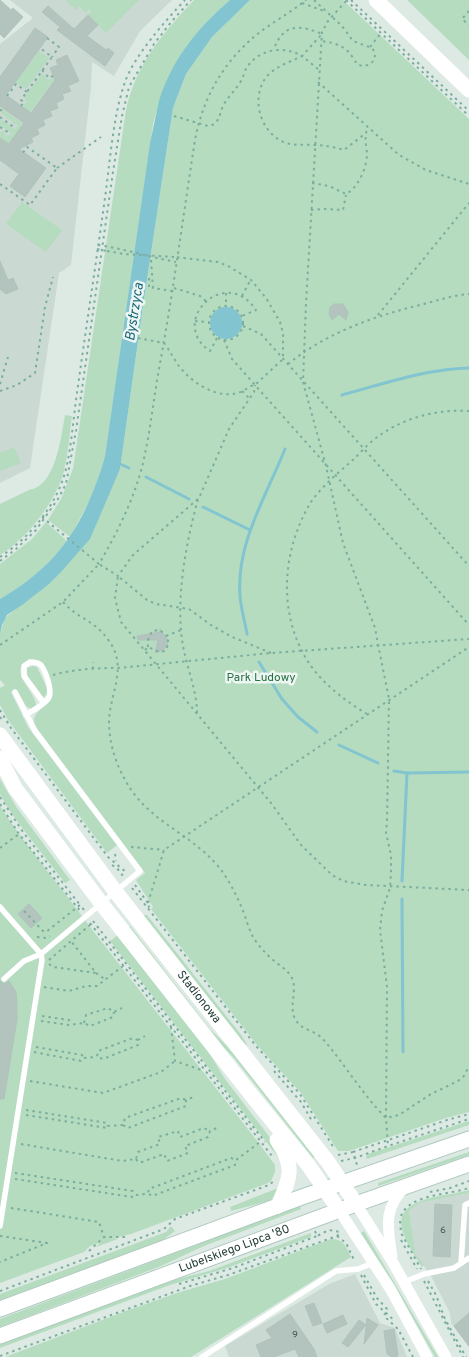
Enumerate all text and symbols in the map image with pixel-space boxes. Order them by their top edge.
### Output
water label: Bystrzyca [122,281,148,342]
park label: Park Ludowy [226,670,296,686]
street label: Stadionowa [173,968,224,1027]
street label: Lubelskiego Lipca '80 [177,1221,292,1277]
house number: 6 [440,1224,446,1237]
house number: 9 [292,1329,298,1342]

